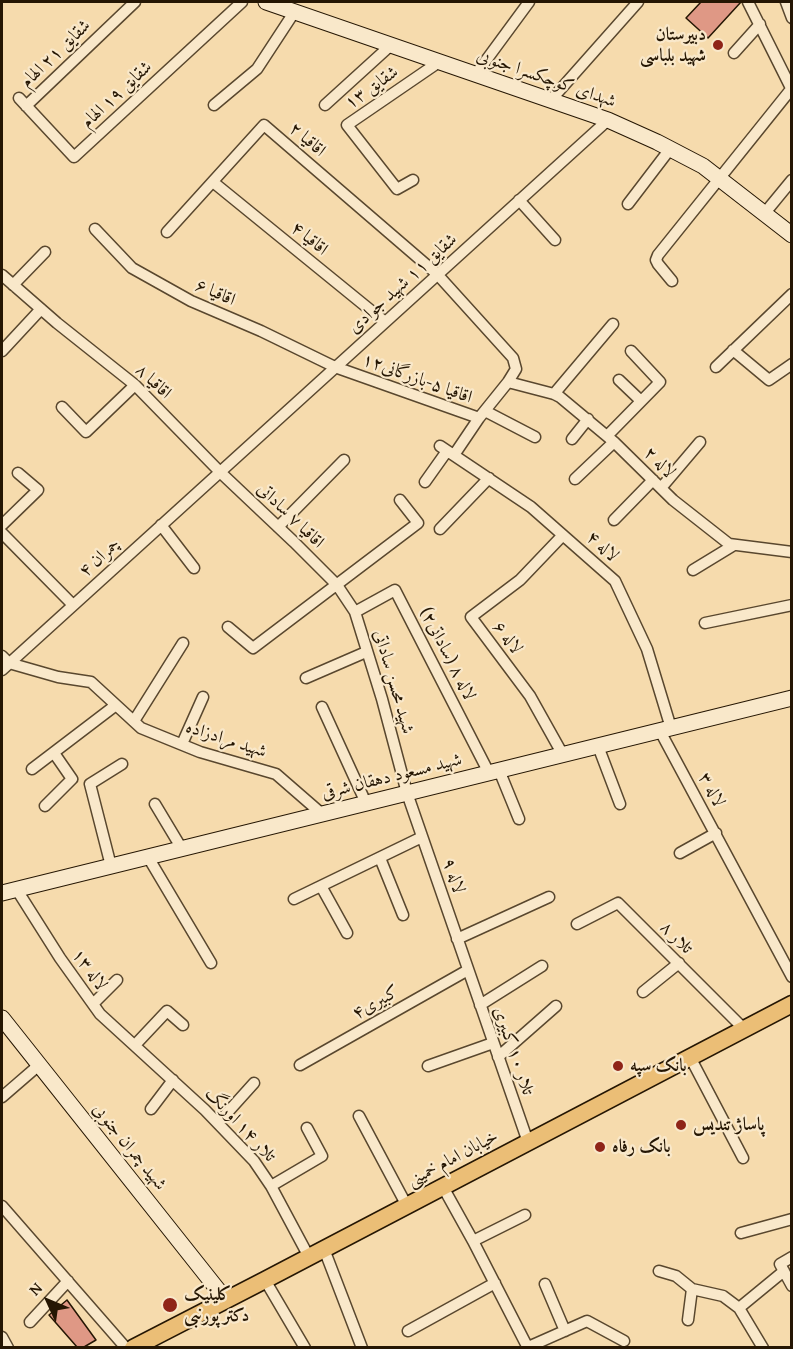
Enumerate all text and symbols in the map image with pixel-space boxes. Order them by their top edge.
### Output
street label: شقایق ۲۱ الهام [16,15,96,93]
place label: دبیرستان شهید بلباسی [640,24,706,66]
marker: دبیرستان شهید بلباسی [711,38,725,52]
street label: شهدای کوچکسرا جنوبی [474,45,618,113]
street label: شقایق ۱۹ الهام [77,57,157,133]
street label: شقایق ۱۳ [341,62,403,114]
street label: اقاقیا ۲ [284,118,330,162]
street label: اقاقیا ۴ [286,217,332,261]
street label: شقایق ۱۱ شهید جوادی [344,229,462,339]
street label: اقاقیا ۶ [192,275,238,311]
street label: اقاقیا ۵-بازرگانی۱۲ [359,349,475,409]
street label: اقاقیا ۸ [130,360,176,404]
street label: لاله ۲ [639,443,679,483]
street label: اقاقیا ۷ ساداتی [252,479,328,553]
street label: لاله ۴ [581,527,623,567]
street label: چمران ۴ [75,534,125,582]
street label: لاله ۸ (ساداتی۲) [414,604,480,704]
street label: لاله ۶ [488,617,526,659]
street label: شهید محسن ساداتی [368,628,418,736]
street label: شهید مرادزاده [183,717,269,763]
street label: شهید مسعود دهقان شرقی [320,749,464,805]
street label: لاله ۳ [693,769,729,811]
street label: لاله ۹ [437,856,469,896]
street label: تلار ۸ [655,917,697,959]
street label: لاله ۱۳ [67,945,111,995]
street label: کبیری۴ [349,981,403,1025]
street label: تلار ۱۰ کبیری [488,1004,538,1098]
place label: بانک سپه [630,1055,687,1077]
marker: بانک سپه [611,1059,625,1073]
street label: تلار ۱۴ اورنگ [200,1083,280,1167]
street label: شهید چمران جنوبی [87,1099,171,1195]
place label: پاساژ تندیس [693,1114,765,1136]
marker: پاساژ تندیس [674,1118,688,1132]
street label: خیابان امام خمینی [404,1126,502,1192]
place label: بانک رفاه [612,1136,671,1158]
marker: بانک رفاه [593,1140,607,1154]
north arrow [18,1271,78,1331]
text: N [23,1276,47,1301]
place label: کلینیک دکتر پورنبی [184,1284,249,1326]
marker: کلینیک دکتر پورنبی [161,1296,179,1314]

